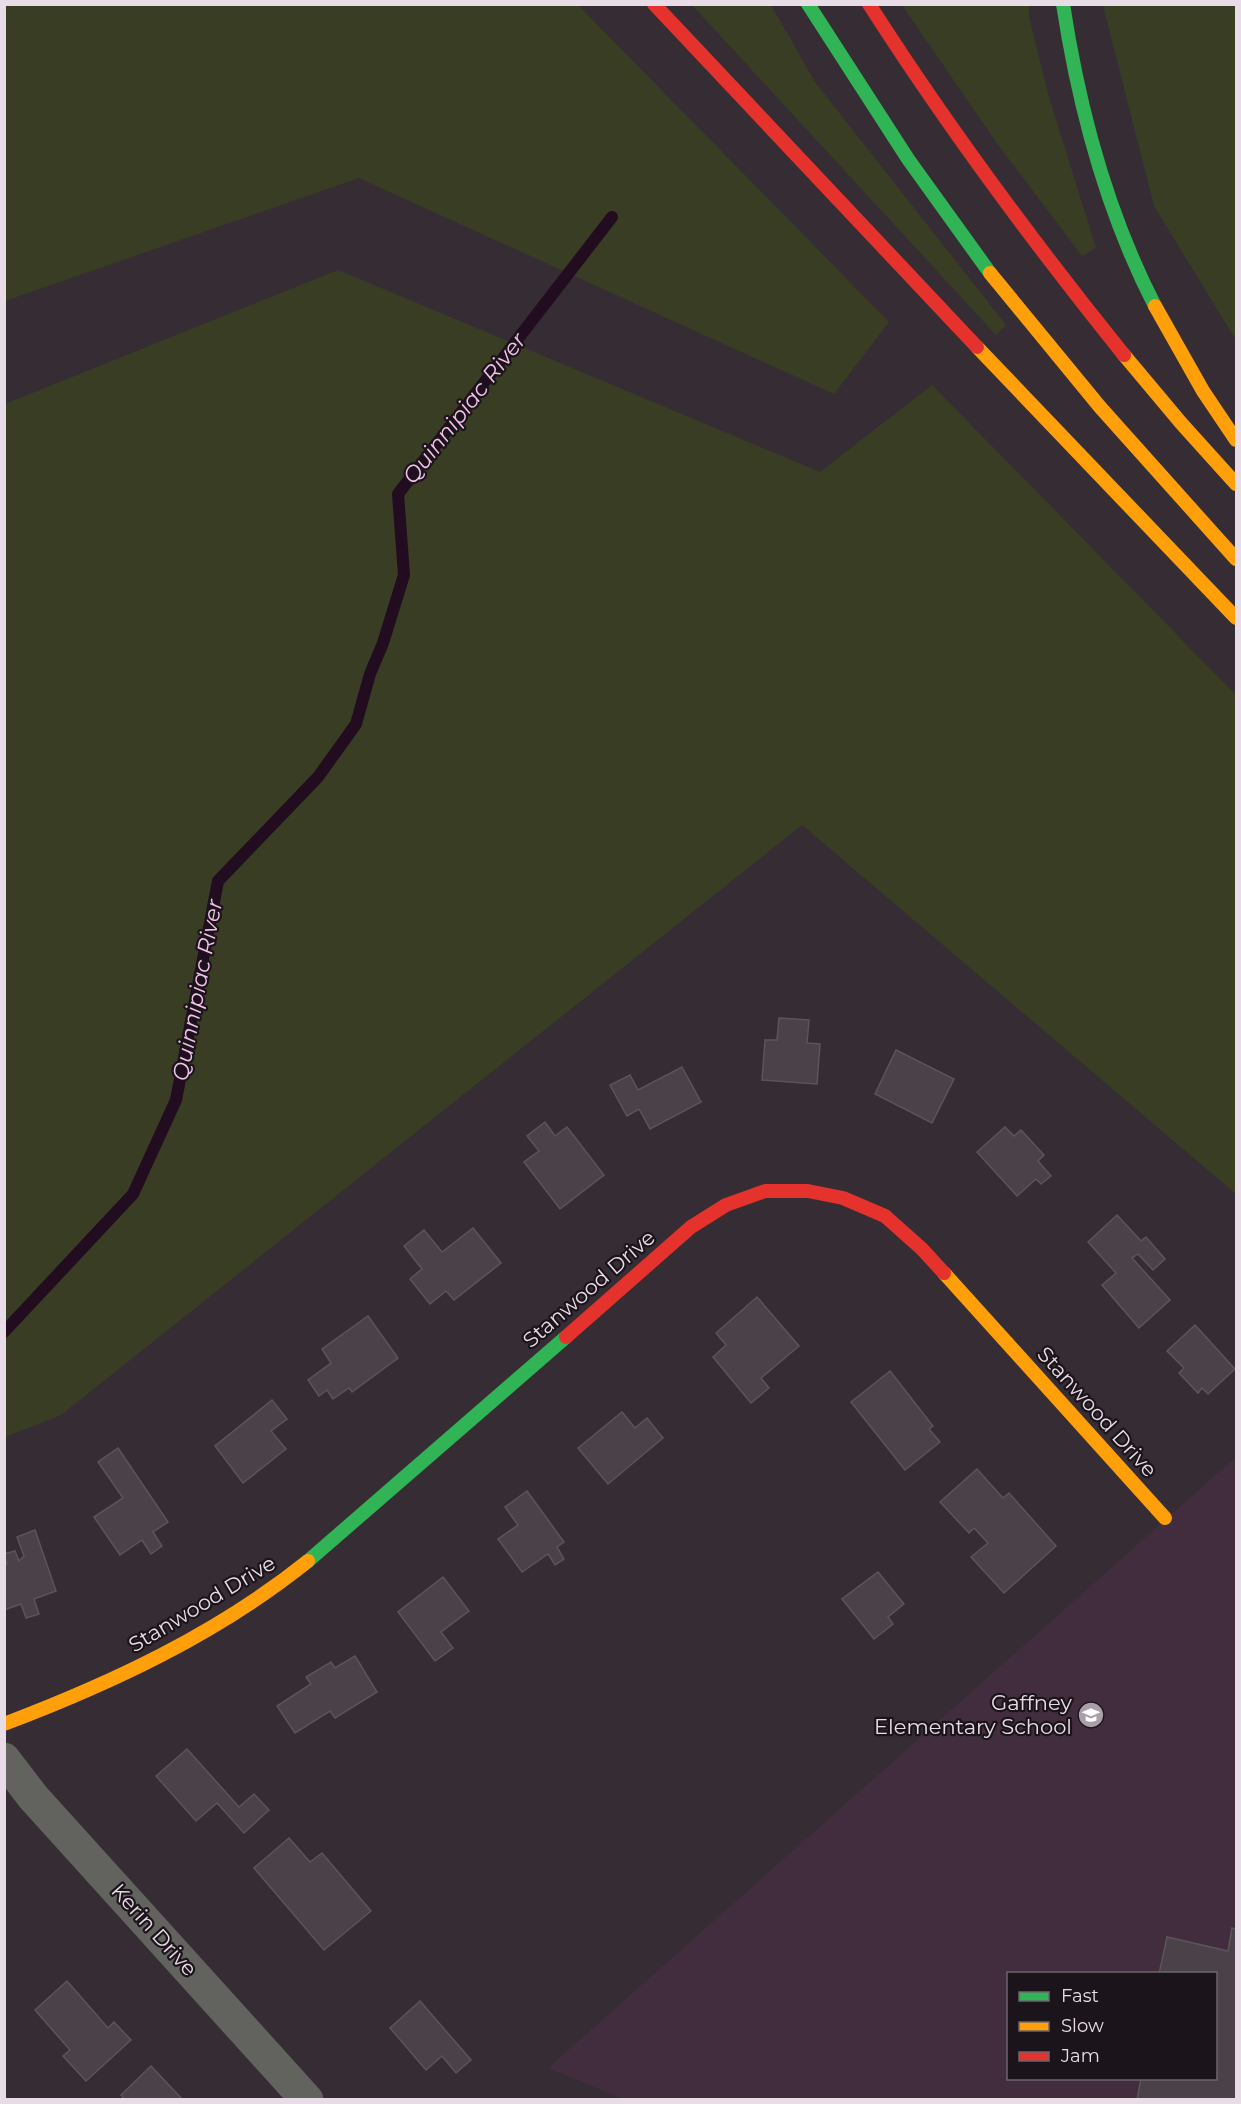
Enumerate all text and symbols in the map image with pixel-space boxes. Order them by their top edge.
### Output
water label: Quinnipiac River [397,326,532,489]
water label: Quinnipiac River [167,896,229,1083]
street label: Stanwood Drive [518,1225,660,1353]
street label: Stanwood Drive [1032,1341,1162,1482]
street label: Stanwood Drive [124,1550,280,1657]
place label: Gaffney Elementary School [874,1690,1073,1739]
school or university icon: Gaffney Elementary School [1076,1700,1106,1730]
street label: Kerin Drive [106,1878,202,1981]
legend [1007,1972,1217,2080]
text: Fast [1061,1985,1099,2007]
text: Slow [1061,2015,1104,2037]
text: Jam [1060,2045,1100,2067]

